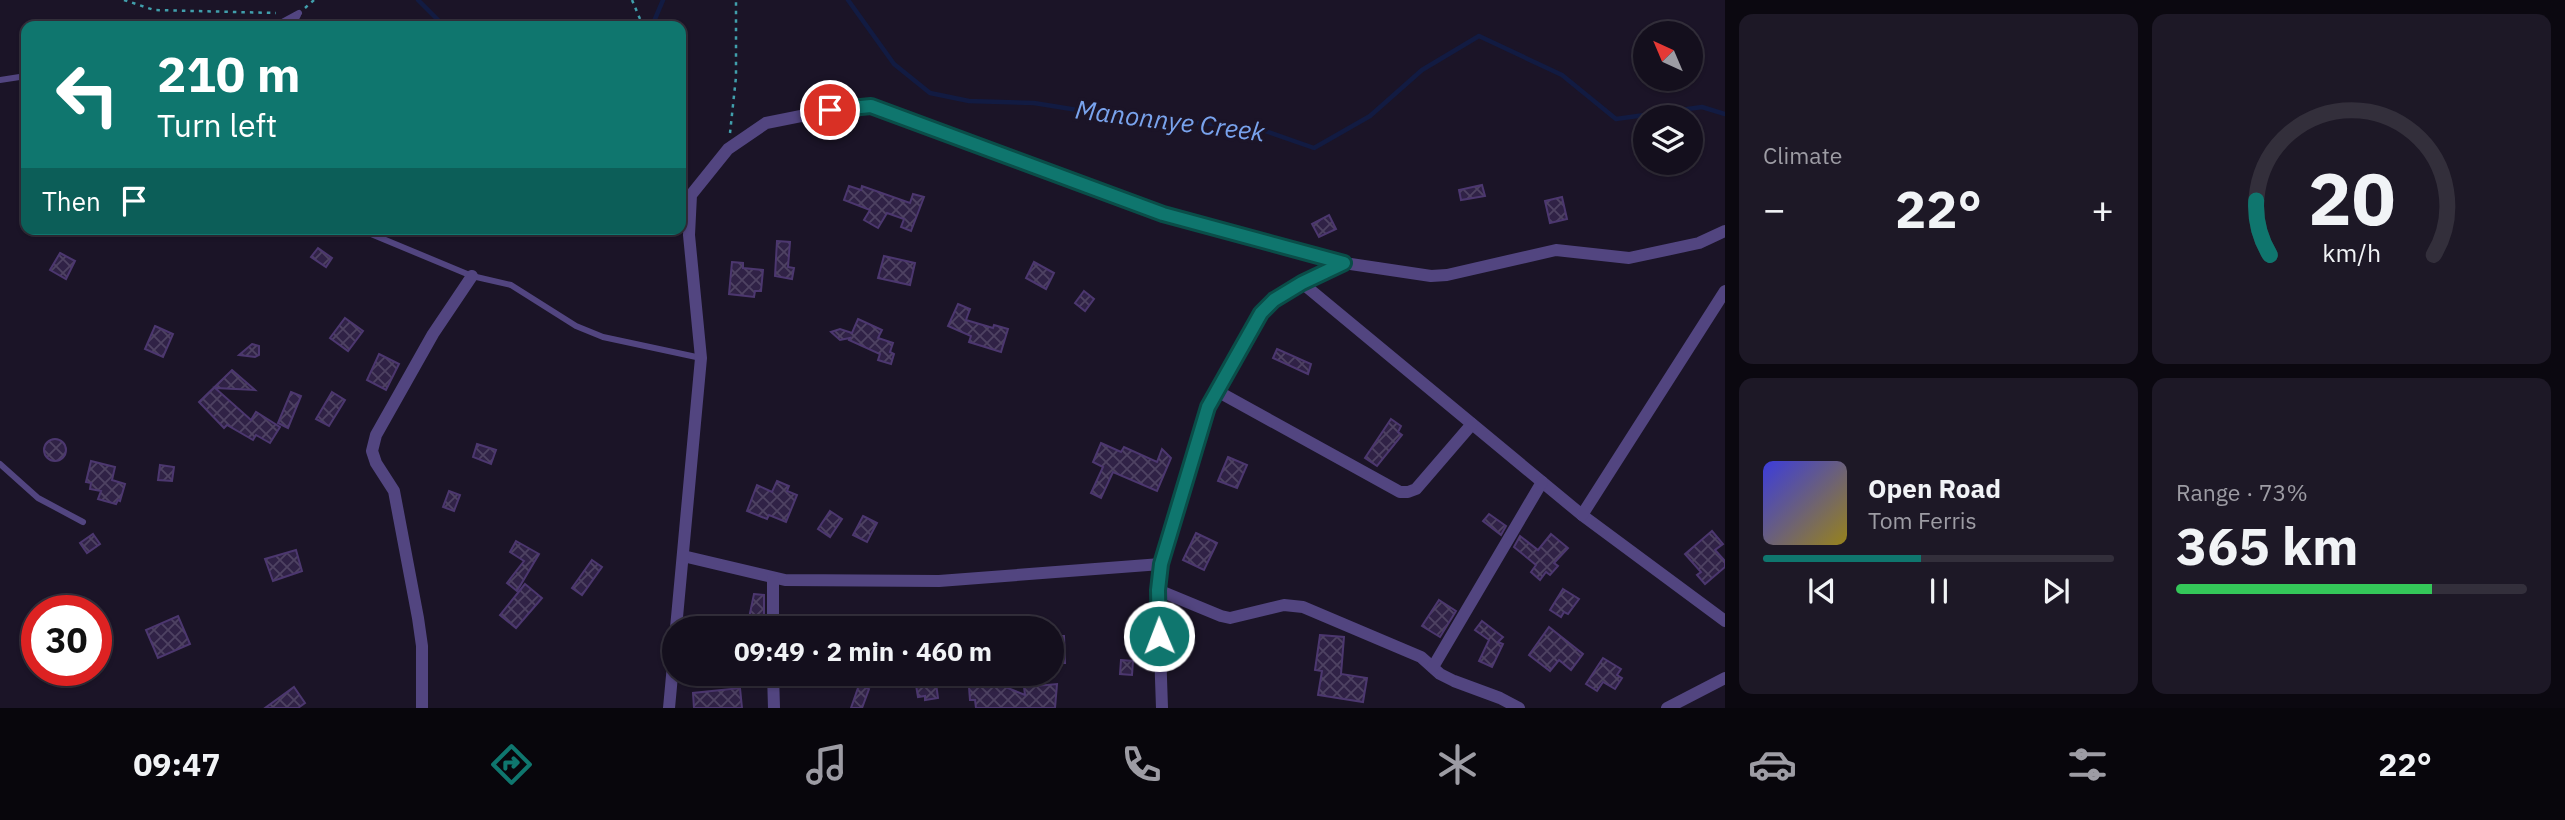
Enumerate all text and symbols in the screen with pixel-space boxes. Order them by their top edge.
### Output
north arrow [1633,21,1703,91]
map controls [1633,21,1703,175]
text: 210 m [157,42,301,105]
icon: left [42,49,133,140]
pin [800,80,860,140]
icon: arrive [811,91,849,129]
water label: Manonnye Creek [1073,92,1267,149]
text: Turn left [157,104,277,146]
button: layers [1633,105,1703,175]
text: Climate [1763,140,1842,170]
text: 20 [2308,150,2395,245]
text: 22° [1895,175,1982,242]
icon: arrive [115,182,153,220]
text: Then [42,184,101,218]
text: − [1763,184,1786,233]
text: + [2091,184,2114,233]
text: km/h [2322,236,2381,269]
text: Open Road [1868,471,2001,505]
text: Range · 73% [2176,477,2308,507]
text: Tom Ferris [1868,505,1977,535]
text: 365 km [2176,512,2358,579]
icon: previous [1803,572,1841,610]
icon: pause [1920,572,1958,610]
icon: next [2037,572,2075,610]
speed limit sign: 30 [21,595,112,686]
position arrow [1122,599,1196,673]
text: 09:49 · 2 min · 460 m [734,634,992,668]
icon: directions [487,740,536,789]
icon: music [802,740,851,789]
icon: phone [1117,740,1166,789]
icon: climate [1433,740,1482,789]
icon: car [1748,740,1797,789]
icon: filters [2063,740,2112,789]
text: 09:47 [133,743,221,785]
text: 22° [2378,743,2432,785]

